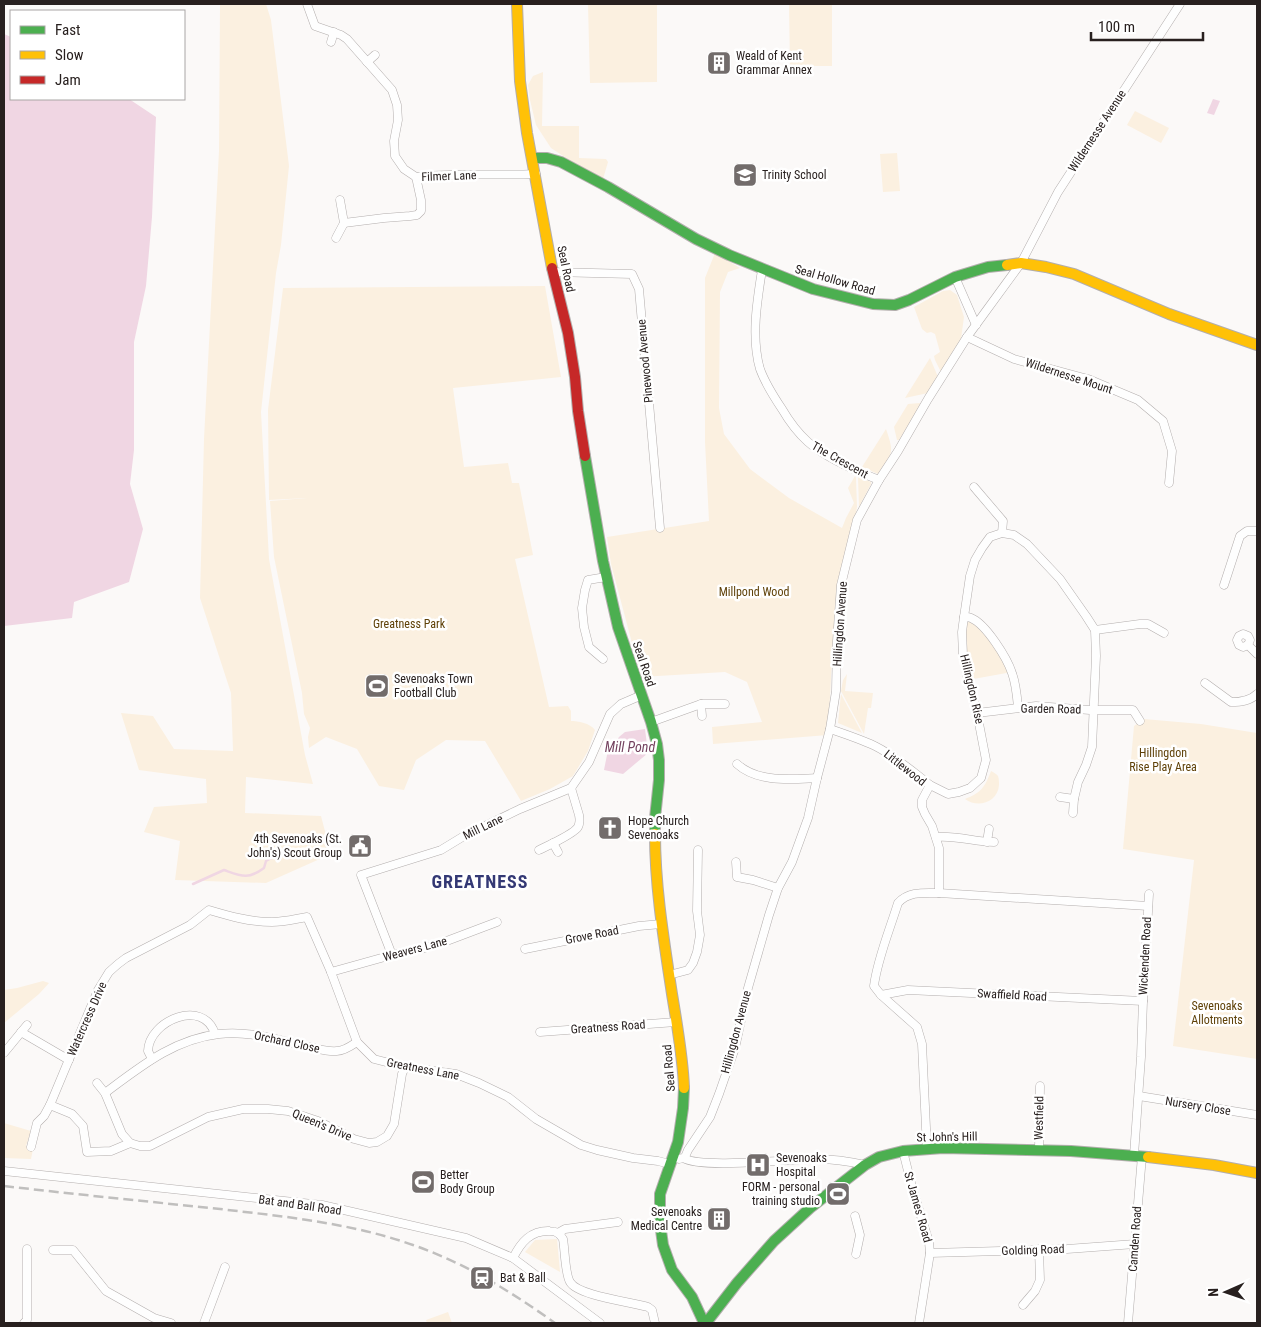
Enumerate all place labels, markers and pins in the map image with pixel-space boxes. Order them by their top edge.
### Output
place label: Weald of Kent Grammar Annex [736,49,812,77]
building icon: Weald of Kent Grammar Annex [706,50,732,76]
school or university icon: Trinity School [732,162,758,188]
place label: Trinity School [762,168,826,182]
place label: Sevenoaks Town Football Club [394,672,473,700]
sports icon: Sevenoaks Town Football Club [364,673,390,699]
place label: Hope Church Sevenoaks [628,814,689,842]
church icon: Hope Church Sevenoaks [597,815,623,841]
place label: 4th Sevenoaks (St. John's) Scout Group [247,832,342,860]
public building icon: 4th Sevenoaks (St. John's) Scout Group [347,833,373,859]
place label: Sevenoaks Hospital [776,1151,827,1179]
hospital icon: Sevenoaks Hospital [745,1152,771,1178]
place label: Better Body Group [440,1168,495,1196]
sports icon: Better Body Group [410,1169,436,1195]
place label: FORM - personal training studio [742,1180,820,1208]
sports icon: FORM - personal training studio [825,1181,851,1207]
place label: Sevenoaks Medical Centre [631,1205,702,1233]
building icon: Sevenoaks Medical Centre [706,1206,732,1232]
station icon: Bat & Ball [469,1265,495,1291]
place label: Bat & Ball [500,1271,546,1285]

